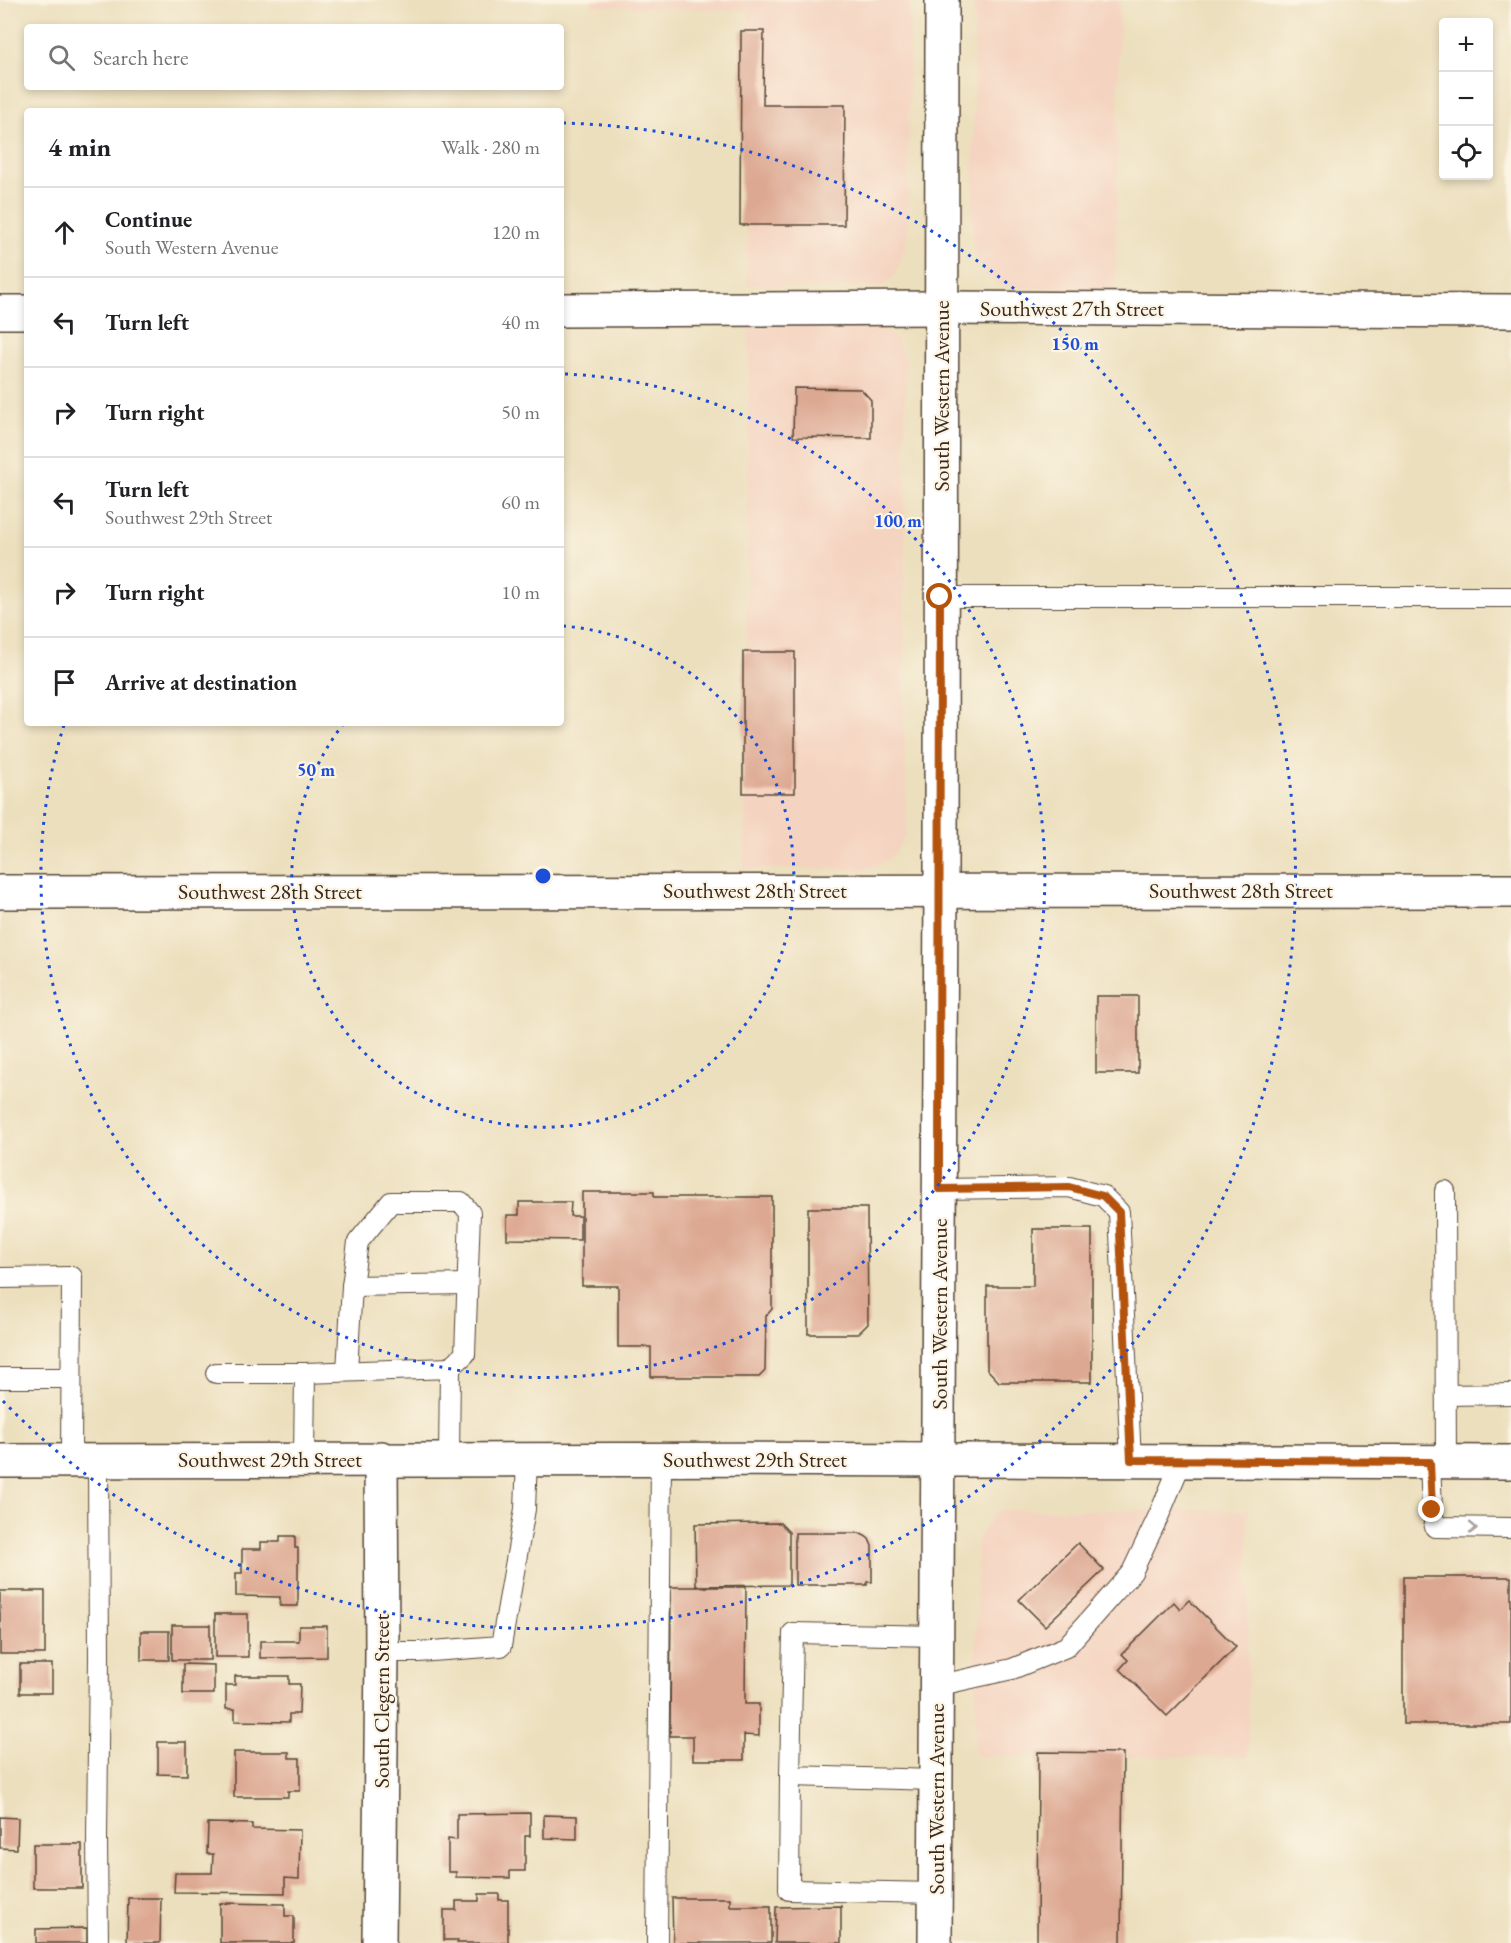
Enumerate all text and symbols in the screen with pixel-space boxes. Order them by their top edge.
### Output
map controls [1439,18,1493,180]
button: + [1439,18,1493,72]
search box [24,24,564,90]
icon: search [45,41,78,74]
text: Search here [93,43,188,72]
button: − [1439,72,1493,126]
button: locate [1439,126,1493,180]
text: 4 min [48,130,111,164]
text: Walk · 280 m [441,134,540,160]
text: Continue [105,205,192,234]
icon: ahead [48,216,81,249]
text: 120 m [492,219,540,245]
text: South Western Avenue [105,234,279,260]
street label: Southwest 27th Street [980,294,1164,323]
street label: South Western Avenue [927,300,956,491]
icon: left [48,306,81,339]
text: Turn left [105,308,189,337]
text: 40 m [501,309,540,335]
text: 150 m [1051,332,1099,355]
icon: right [48,396,81,429]
text: Turn right [105,398,204,427]
text: 50 m [501,399,540,425]
text: Turn left [105,475,189,504]
icon: left [48,486,81,519]
text: 60 m [501,489,540,515]
text: Southwest 29th Street [105,504,272,530]
text: 100 m [874,509,922,532]
icon: right [48,576,81,609]
text: Turn right [105,578,204,607]
text: 10 m [501,579,540,605]
route start [926,583,952,609]
icon: arrive [48,666,81,699]
text: Arrive at destination [105,668,297,697]
text: 50 m [297,758,335,781]
centre of rings [533,866,553,886]
street label: Southwest 28th Street [663,876,847,905]
street label: Southwest 28th Street [1149,876,1333,905]
street label: Southwest 28th Street [178,877,362,906]
street label: South Western Avenue [925,1218,954,1409]
street label: Southwest 29th Street [178,1445,362,1474]
street label: Southwest 29th Street [663,1445,847,1474]
route end [1418,1496,1444,1522]
one-way arrow [1468,1521,1477,1534]
street label: South Clegern Street [367,1614,396,1788]
street label: South Western Avenue [922,1703,951,1894]

